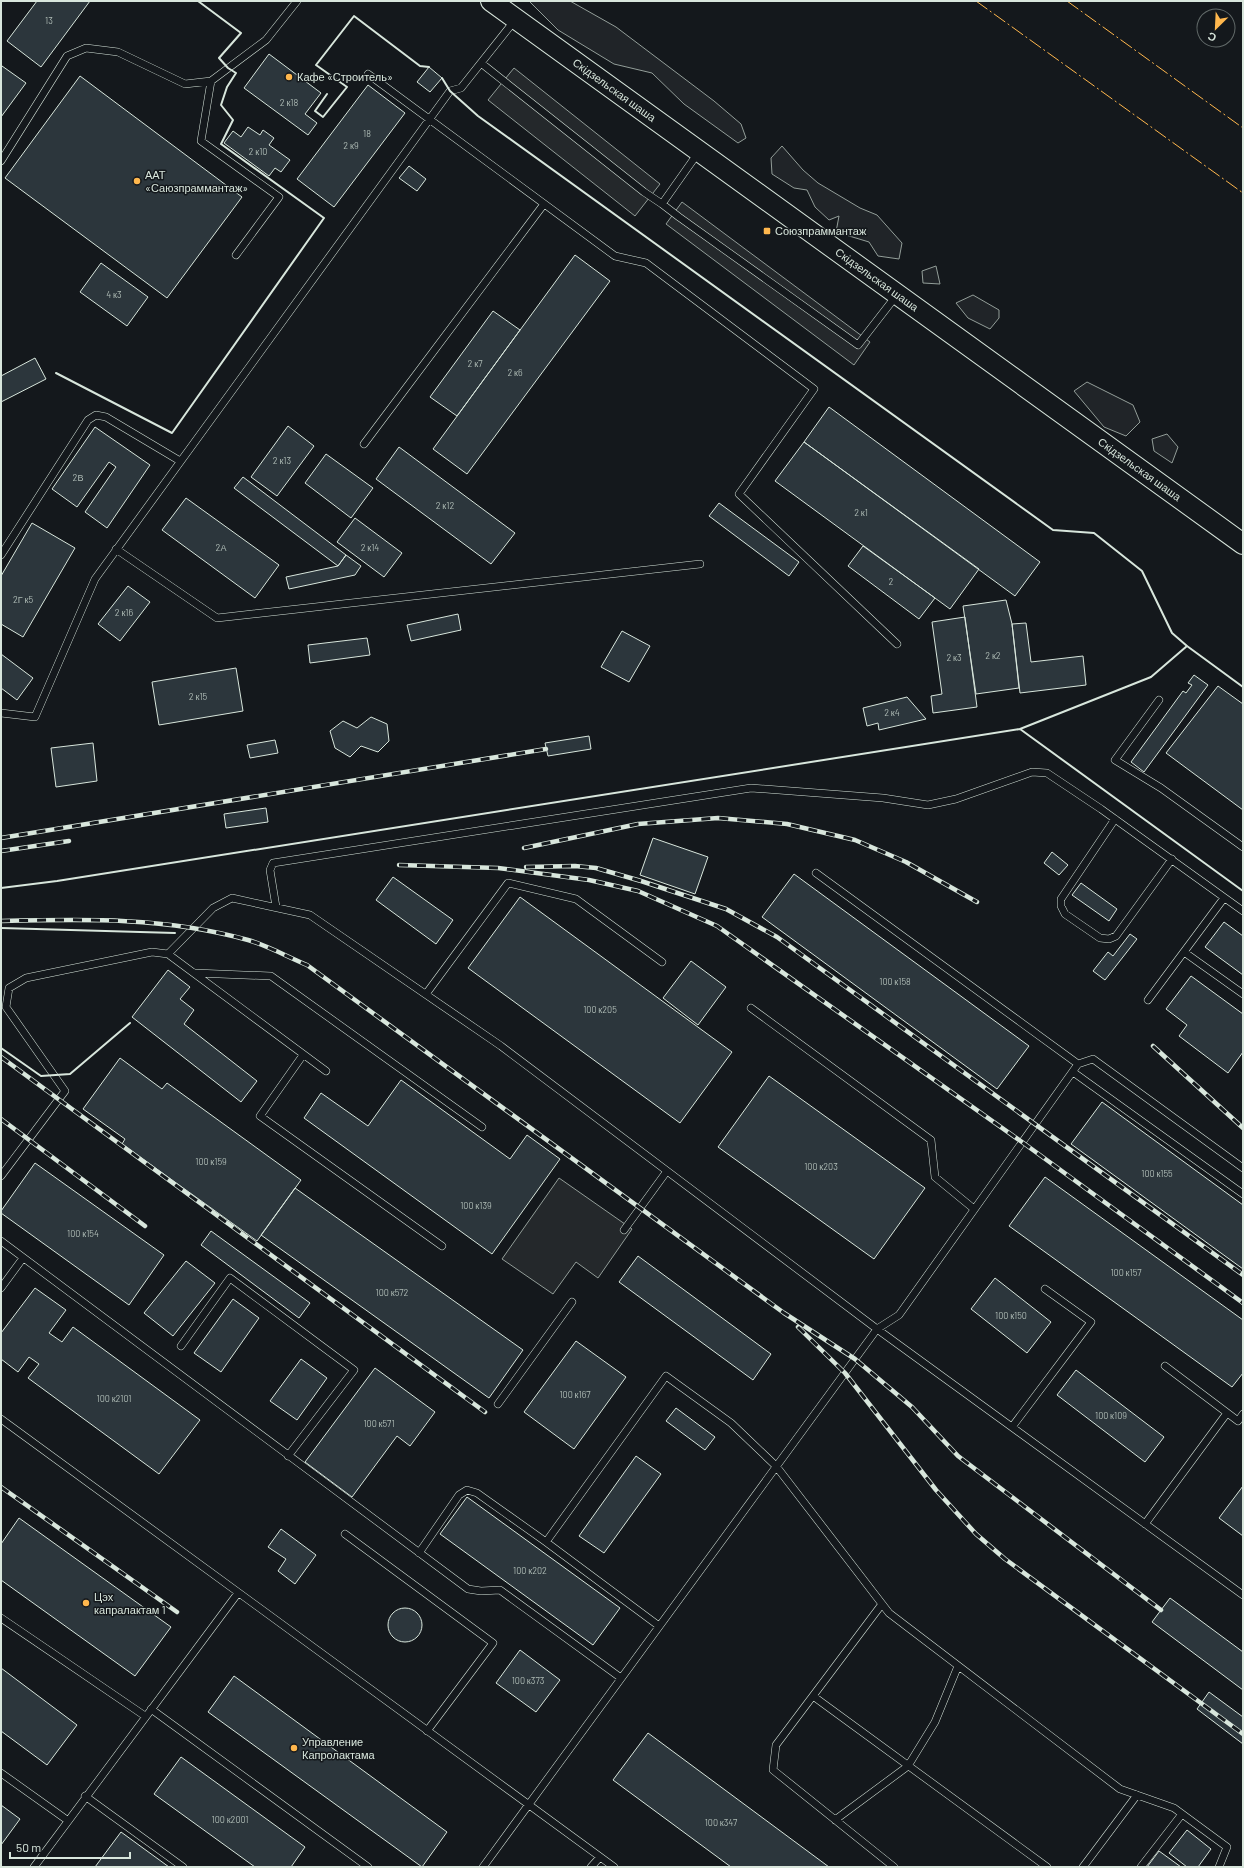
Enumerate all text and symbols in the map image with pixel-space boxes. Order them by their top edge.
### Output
north arrow [1196,8,1236,48]
house number: 13 [45,15,53,26]
text: С [1205,30,1218,45]
street label: Скідзельская шаша [570,55,659,124]
place label: Кафе «Строитель» [297,70,393,83]
marker: Кафе «Строитель» [284,72,294,82]
house number: 2 к18 [280,97,299,108]
house number: 18 [363,128,371,139]
house number: 2 к9 [343,140,359,151]
house number: 2 к10 [249,146,267,157]
place label: ААТ «Саюзпраммантаж» [145,168,248,194]
marker: ААТ «Саюзпраммантаж» [132,176,142,186]
place label: Союзпраммантаж [775,224,867,237]
marker: Союзпраммантаж [762,226,772,236]
street label: Скідзельская шаша [833,245,922,314]
house number: 4 к3 [106,289,122,300]
house number: 2 к7 [468,358,483,369]
house number: 2 к6 [507,367,523,378]
street label: Скідзельская шаша [1096,435,1185,504]
house number: 2 к13 [273,455,292,466]
house number: 2В [73,472,83,483]
house number: 2 к12 [436,500,454,511]
house number: 2 к1 [854,507,868,518]
house number: 2А [216,542,226,553]
house number: 2 к14 [361,542,379,553]
house number: 2 [889,576,894,587]
house number: 2Г к5 [13,594,33,605]
house number: 2 к16 [115,607,134,618]
house number: 2 к2 [985,650,1001,661]
house number: 2 к3 [946,652,962,663]
house number: 2 к15 [189,691,208,702]
house number: 2 к4 [884,707,900,718]
house number: 100 к158 [879,976,911,987]
house number: 100 к205 [583,1004,617,1015]
house number: 100 к159 [195,1156,227,1167]
house number: 100 к203 [804,1161,838,1172]
house number: 100 к155 [1141,1168,1173,1179]
house number: 100 к139 [460,1200,492,1211]
house number: 100 к154 [67,1228,99,1239]
house number: 100 к157 [1110,1267,1142,1278]
house number: 100 к572 [376,1287,409,1298]
house number: 100 к150 [995,1310,1027,1321]
house number: 100 к167 [559,1389,591,1400]
house number: 100 к2101 [97,1393,131,1404]
house number: 100 к109 [1095,1410,1127,1421]
house number: 100 к571 [363,1418,395,1429]
house number: 100 к202 [513,1565,547,1576]
place label: Цэх капралактам 1 [94,1590,165,1616]
marker: Цэх капралактам 1 [81,1598,91,1608]
house number: 100 к373 [512,1675,545,1686]
place label: Управление Капролактама [302,1735,376,1761]
marker: Управление Капролактама [289,1743,299,1753]
house number: 100 к2001 [212,1814,248,1825]
house number: 100 к347 [705,1817,738,1828]
scale bar [10,1834,130,1860]
text: 50 m [16,1840,41,1854]

